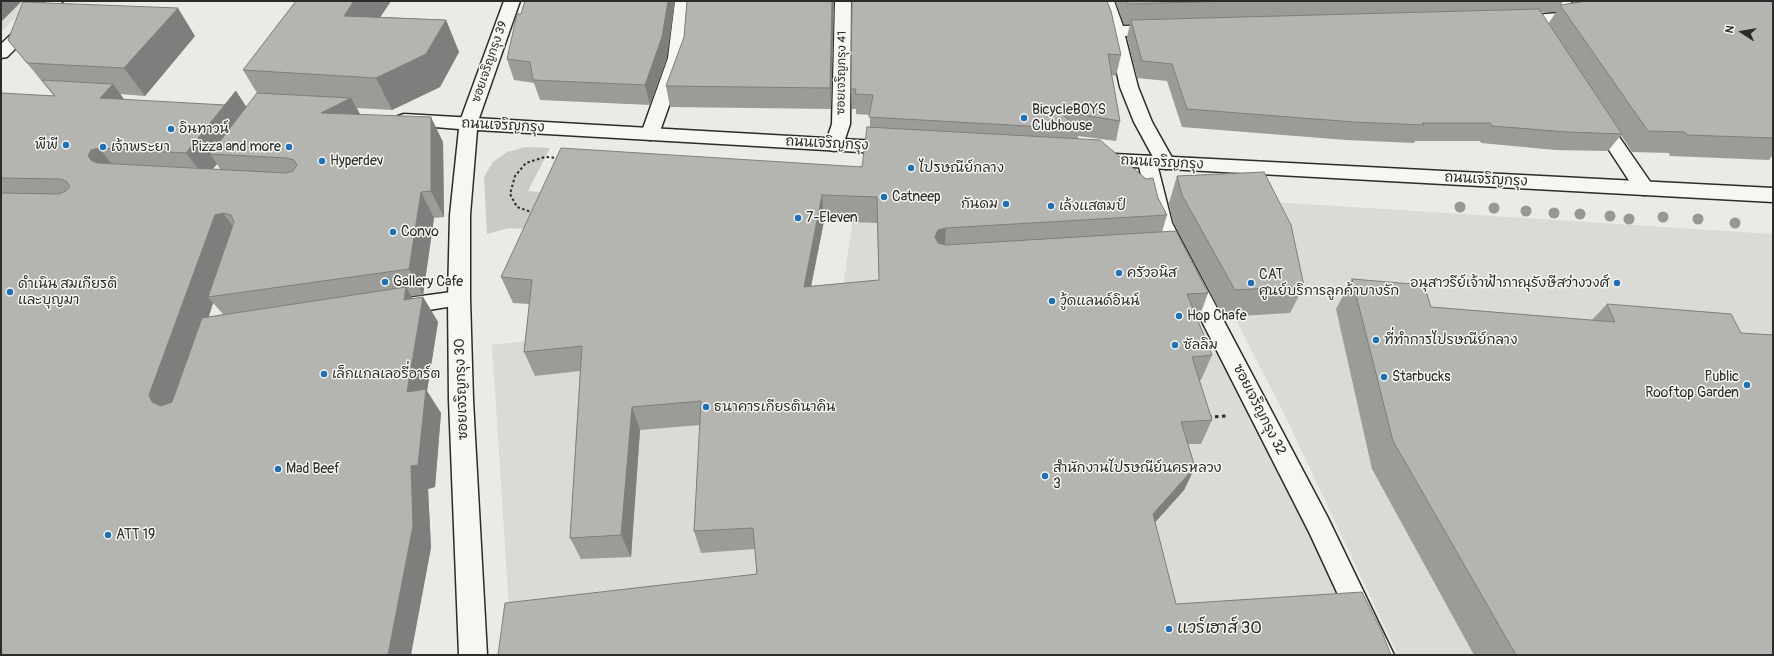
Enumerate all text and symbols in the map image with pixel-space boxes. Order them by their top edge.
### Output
north arrow [1722,12,1762,52]
street label: ซอยเจริญกรุง 39 [469,19,511,105]
text: N [1723,24,1737,34]
street label: ซอยเจริญกรุง 41 [834,31,850,115]
place label: BicycleBOYS Clubhouse [1032,102,1106,134]
marker: BicycleBOYS Clubhouse [1019,113,1029,123]
street label: ถนนเจริญกรุง [461,115,545,137]
place label: อินทาวน์ [179,121,229,137]
marker: อินทาวน์ [166,124,176,134]
street label: ถนนเจริญกรุง [785,133,869,155]
place label: พีพี [35,137,58,153]
place label: เจ้าพระยา [111,139,170,155]
place label: Pizza and more [191,139,281,155]
marker: พีพี [61,140,71,150]
marker: เจ้าพระยา [98,142,108,152]
marker: Pizza and more [284,142,294,152]
street label: ถนนเจริญกรุง [1120,152,1204,174]
place label: Hyperdev [330,153,383,169]
marker: Hyperdev [317,156,327,166]
place label: ไปรษณีย์กลาง [919,160,1004,176]
marker: ไปรษณีย์กลาง [906,163,916,173]
street label: ถนนเจริญกรุง [1444,169,1528,191]
place label: Catneep [892,189,941,205]
marker: Catneep [879,192,889,202]
place label: กันดม [961,196,998,212]
place label: เล้งแสตมป์ [1059,198,1126,214]
marker: กันดม [1001,199,1011,209]
marker: เล้งแสตมป์ [1046,201,1056,211]
place label: 7-Eleven [806,210,858,226]
marker: 7-Eleven [793,213,803,223]
place label: Convo [401,224,439,240]
marker: Convo [388,227,398,237]
place label: ครัวอนิส [1127,265,1177,281]
place label: CAT ศูนย์บริการลูกค้าบางรัก [1259,267,1399,300]
marker: ครัวอนิส [1114,268,1124,278]
place label: Gallery Cafe [393,274,463,290]
place label: อนุสาวรีย์เจ้าฟ้าภาณุรังษีสว่างวงศ์ [1410,275,1609,291]
place label: ดำเนิน สมเกียรติ และบุญมา [18,276,117,308]
marker: Gallery Cafe [380,277,390,287]
marker: CAT ศูนย์บริการลูกค้าบางรัก [1246,278,1256,288]
marker: อนุสาวรีย์เจ้าฟ้าภาณุรังษีสว่างวงศ์ [1612,278,1622,288]
marker: ดำเนิน สมเกียรติ และบุญมา [5,287,15,297]
place label: วู้ดแลนด์อินน์ [1060,293,1140,309]
marker: วู้ดแลนด์อินน์ [1047,296,1057,306]
place label: Hop Chafe [1187,308,1247,324]
marker: Hop Chafe [1174,311,1184,321]
place label: ที่ทำการไปรษณีย์กลาง [1384,332,1517,348]
marker: ที่ทำการไปรษณีย์กลาง [1371,335,1381,345]
place label: ซัลลิม [1183,337,1218,353]
street label: ซอยเจริญกรุง 30 [452,338,472,440]
marker: ซัลลิม [1170,340,1180,350]
street label: ซอยเจริญกรุง 32 [1229,362,1289,458]
place label: เล็กแกลเลอรี่อาร์ต [332,366,441,382]
marker: เล็กแกลเลอรี่อาร์ต [319,369,329,379]
place label: Starbucks [1392,369,1450,385]
place label: Public Rooftop Garden [1645,369,1739,402]
marker: Starbucks [1379,372,1389,382]
marker: Public Rooftop Garden [1742,380,1752,390]
place label: ธนาคารเกียรตินาคิน [714,399,835,415]
marker: ธนาคารเกียรตินาคิน [701,402,711,412]
place label: สำนักงานไปรษณีย์นครหลวง 3 [1053,460,1221,492]
place label: Mad Beef [286,461,340,477]
marker: Mad Beef [273,464,283,474]
marker: สำนักงานไปรษณีย์นครหลวง 3 [1040,471,1050,481]
place label: ATT 19 [116,527,155,543]
marker: ATT 19 [103,530,113,540]
place label: แวร์เฮาส์ 30 [1177,619,1262,639]
marker: แวร์เฮาส์ 30 [1164,624,1174,634]

